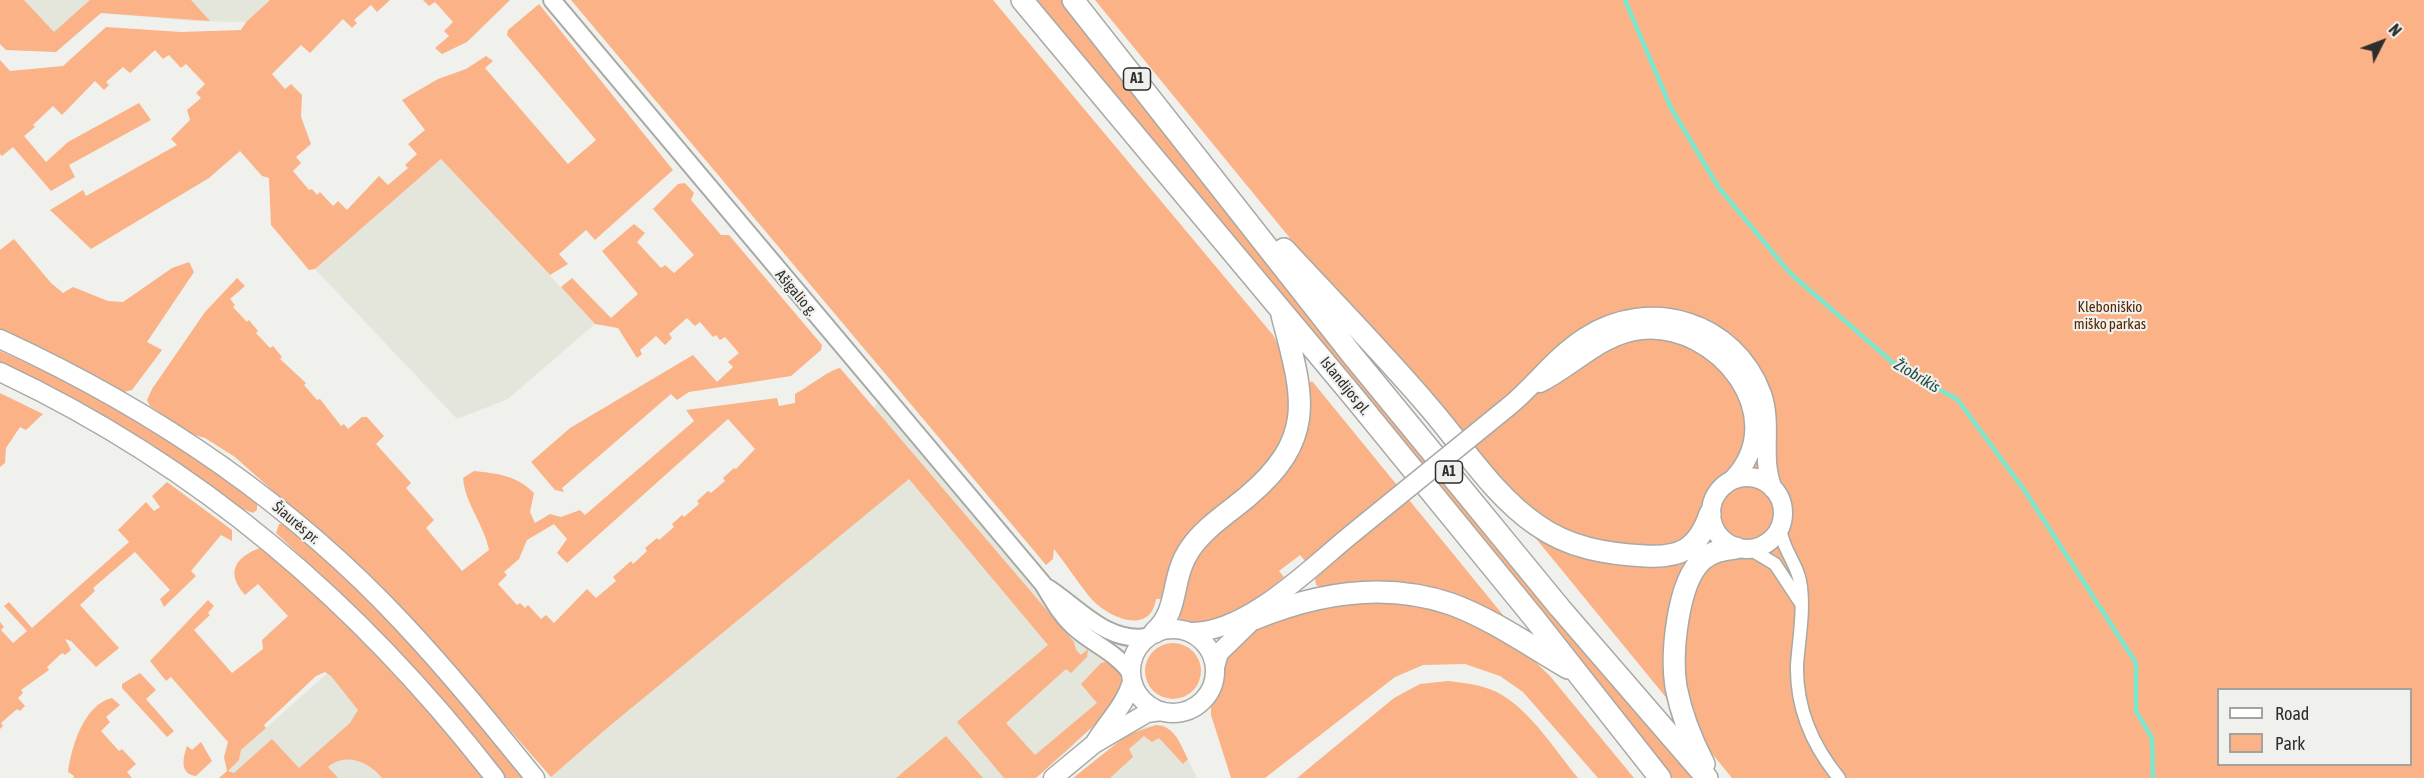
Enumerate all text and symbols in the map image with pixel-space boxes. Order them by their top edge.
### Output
north arrow [2352,12,2412,72]
text: N [2386,20,2405,39]
road number: A1 [1124,68,1150,90]
street label: Ašigalio g. [771,266,821,320]
park label: Kleboniškio miško parkas [2074,298,2146,333]
street label: Islandijos pl. [1316,353,1374,419]
water label: Žiobrikis [1891,355,1943,397]
road number: A1 [1436,461,1462,483]
street label: Šiaurės pr. [269,498,323,548]
legend [2217,688,2412,766]
text: Road [2275,703,2309,724]
text: Park [2275,733,2305,754]

